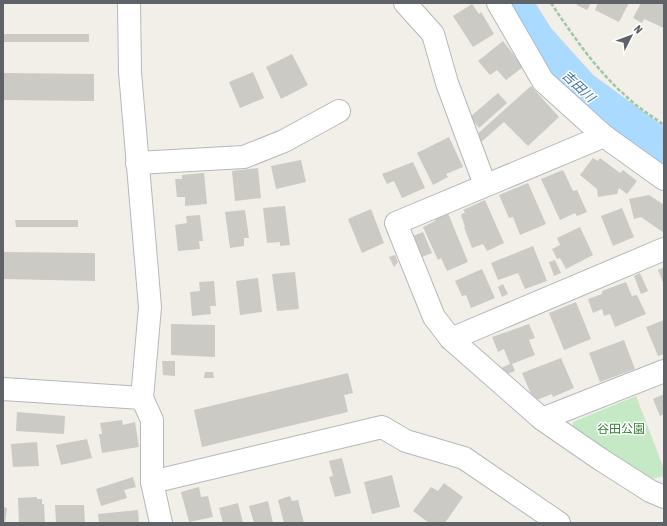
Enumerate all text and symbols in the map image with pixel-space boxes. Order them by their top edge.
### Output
north arrow [611,16,651,56]
text: N [632,23,645,36]
water label: 吉田川 [559,68,599,107]
park label: 谷田公園 [597,422,645,436]

